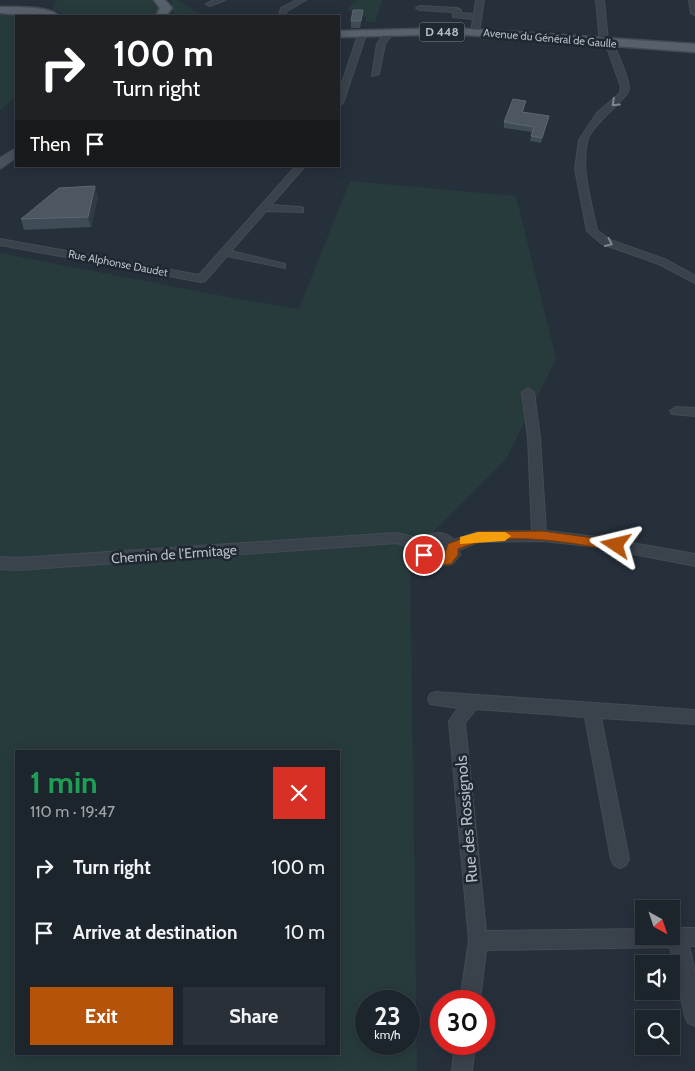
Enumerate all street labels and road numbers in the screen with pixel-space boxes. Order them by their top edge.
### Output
road number: D 448 [420,22,464,42]
street label: Avenue du Général de Gaulle [483,25,618,51]
street label: Rue Alphonse Daudet [67,246,169,280]
street label: Chemin de l'Ermitage [110,541,238,567]
street label: Rue des Rossignols [451,754,482,883]

